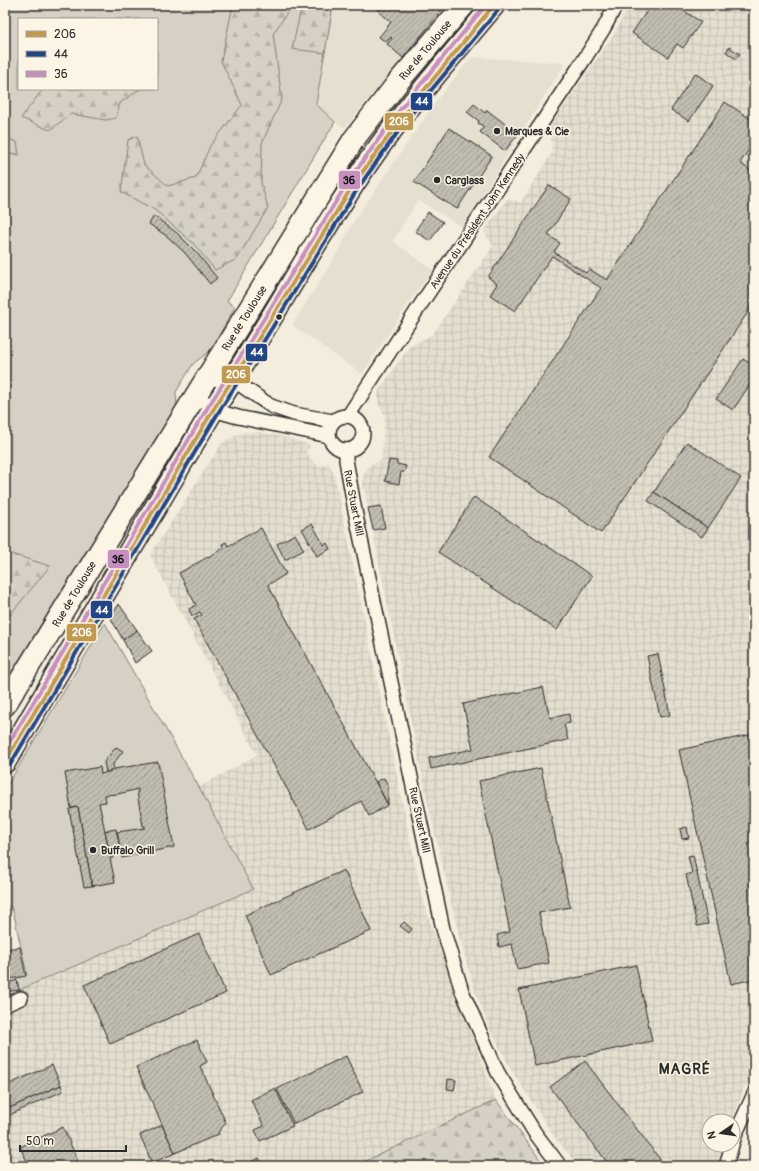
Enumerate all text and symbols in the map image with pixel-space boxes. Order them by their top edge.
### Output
street label: Rue de Toulouse [396,17,455,83]
legend [18,18,158,90]
text: 206 [54,27,76,42]
text: 44 [54,47,68,62]
text: 36 [54,67,68,82]
line badge: 44 [410,92,433,111]
text: 44 [415,95,429,108]
line badge: 206 [384,112,414,131]
text: 206 [389,115,410,128]
place label: Marques & Cie [505,125,569,138]
marker: Marques & Cie [492,126,502,136]
street label: Avenue du Président John Kennedy [427,151,528,291]
line badge: 36 [338,170,361,190]
text: 36 [343,174,356,187]
place label: Carglass [445,174,484,187]
marker: Carglass [432,175,442,185]
street label: Rue de Toulouse [219,283,270,353]
unlabelled marker [274,312,284,322]
line badge: 44 [245,343,268,362]
text: 44 [250,346,264,359]
line badge: 206 [221,365,251,384]
text: 206 [226,368,247,381]
street label: Rue Stuart Mill [341,469,366,537]
line badge: 36 [107,549,130,569]
text: 36 [112,553,125,566]
street label: Rue de Toulouse [50,559,99,630]
line badge: 44 [90,600,113,619]
text: 44 [95,604,109,617]
line badge: 206 [66,623,97,642]
text: 206 [72,626,93,639]
street label: Rue Stuart Mill [406,786,433,854]
place label: Buffalo Grill [101,844,155,857]
marker: Buffalo Grill [88,845,98,855]
district label: MAGRÉ [659,1060,711,1079]
north arrow [701,1113,741,1153]
scale bar [20,1127,126,1153]
text: N [704,1130,719,1140]
text: 50 m [26,1134,54,1149]

